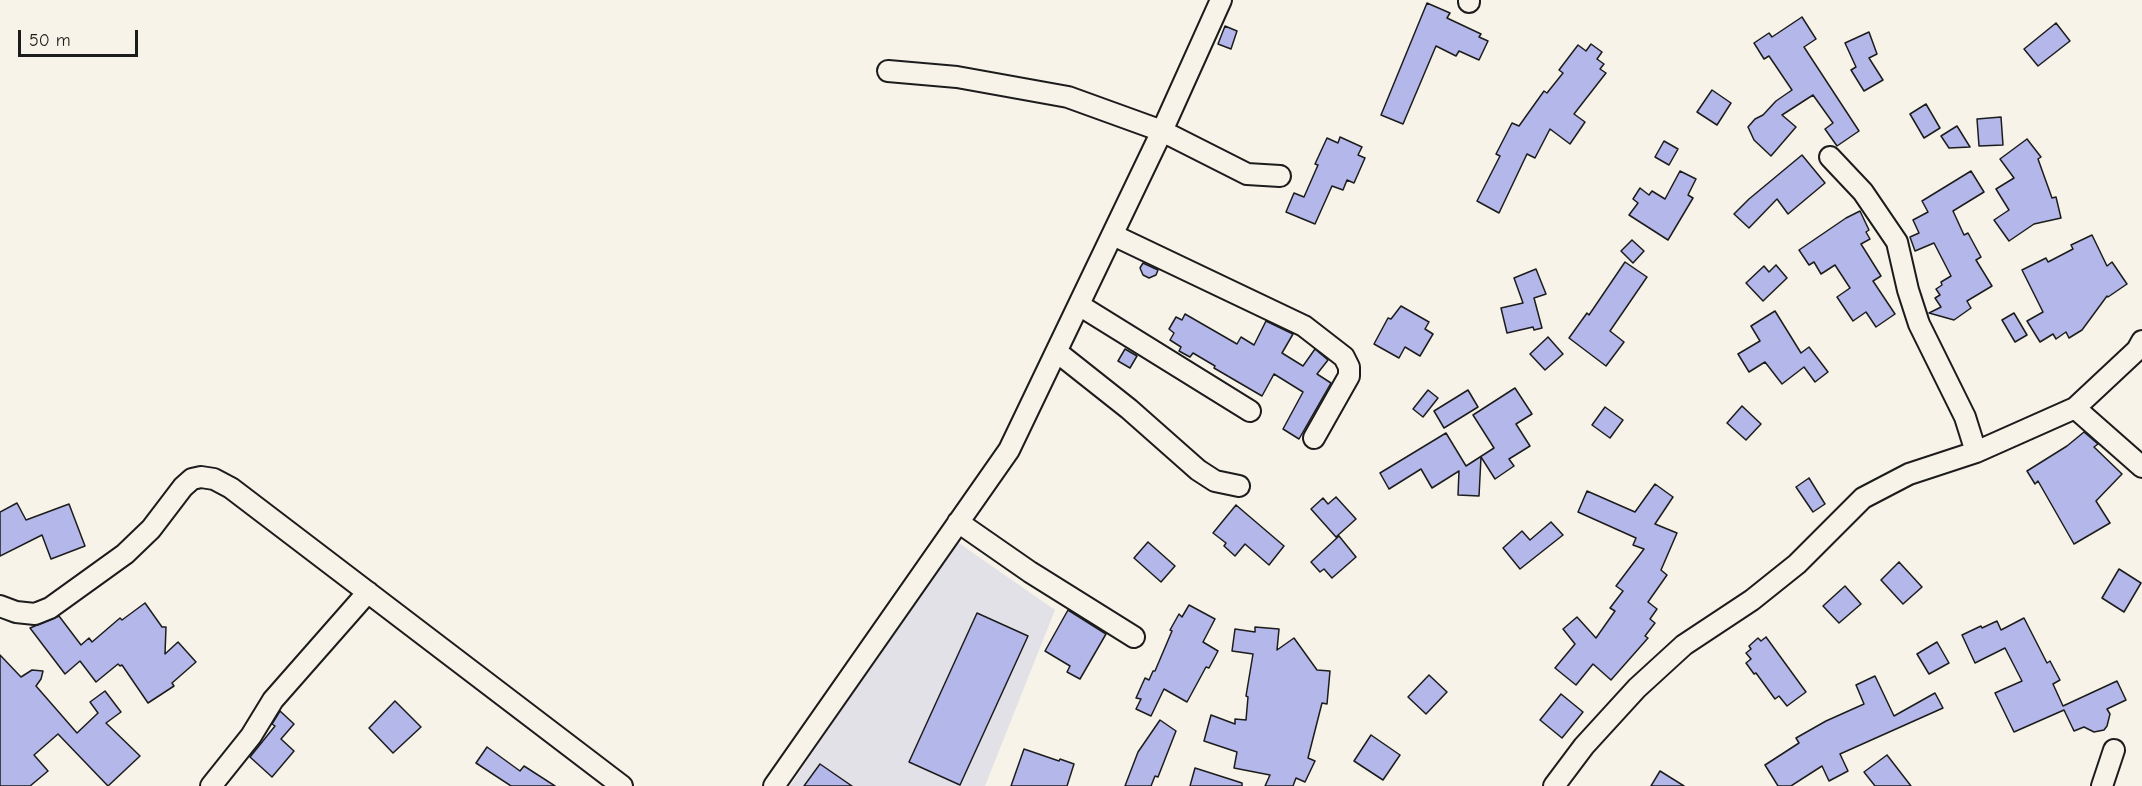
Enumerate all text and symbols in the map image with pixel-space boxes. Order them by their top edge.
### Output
scale bar [21,18,141,56]
text: 50 m [29,30,71,51]

